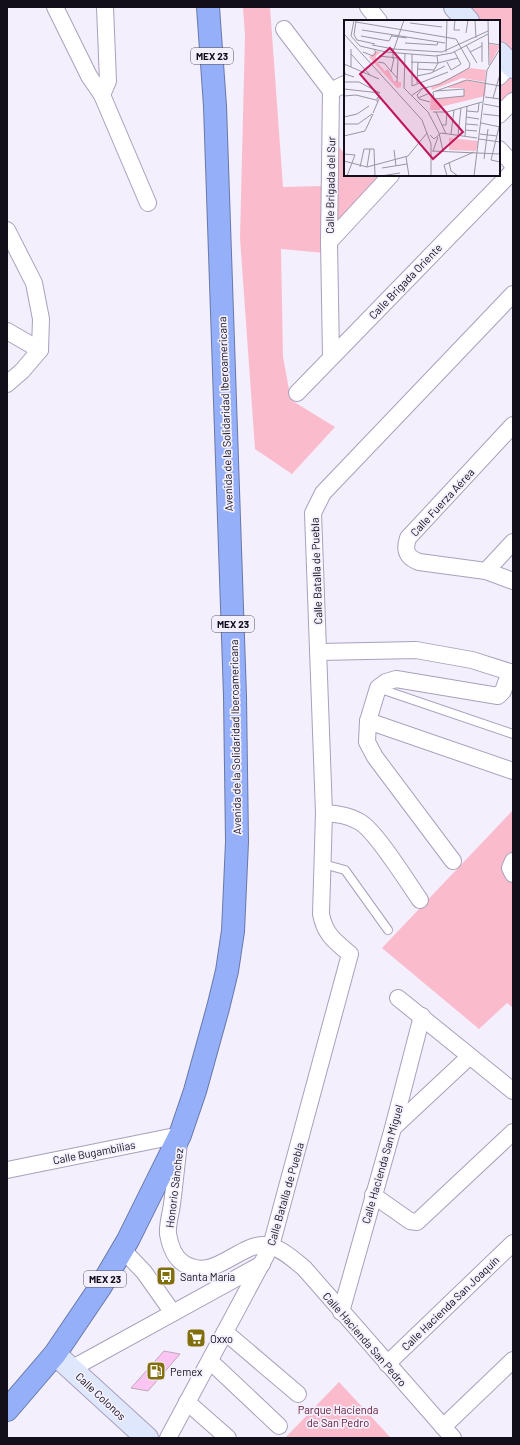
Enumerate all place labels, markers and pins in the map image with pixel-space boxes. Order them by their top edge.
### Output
bus stop icon: Santa María [155,1265,177,1287]
place label: Santa María [180,1270,235,1283]
supermarket icon: Oxxo [185,1327,207,1349]
place label: Oxxo [210,1332,233,1345]
fuel station icon: Pemex [145,1360,167,1382]
place label: Pemex [170,1365,202,1378]

